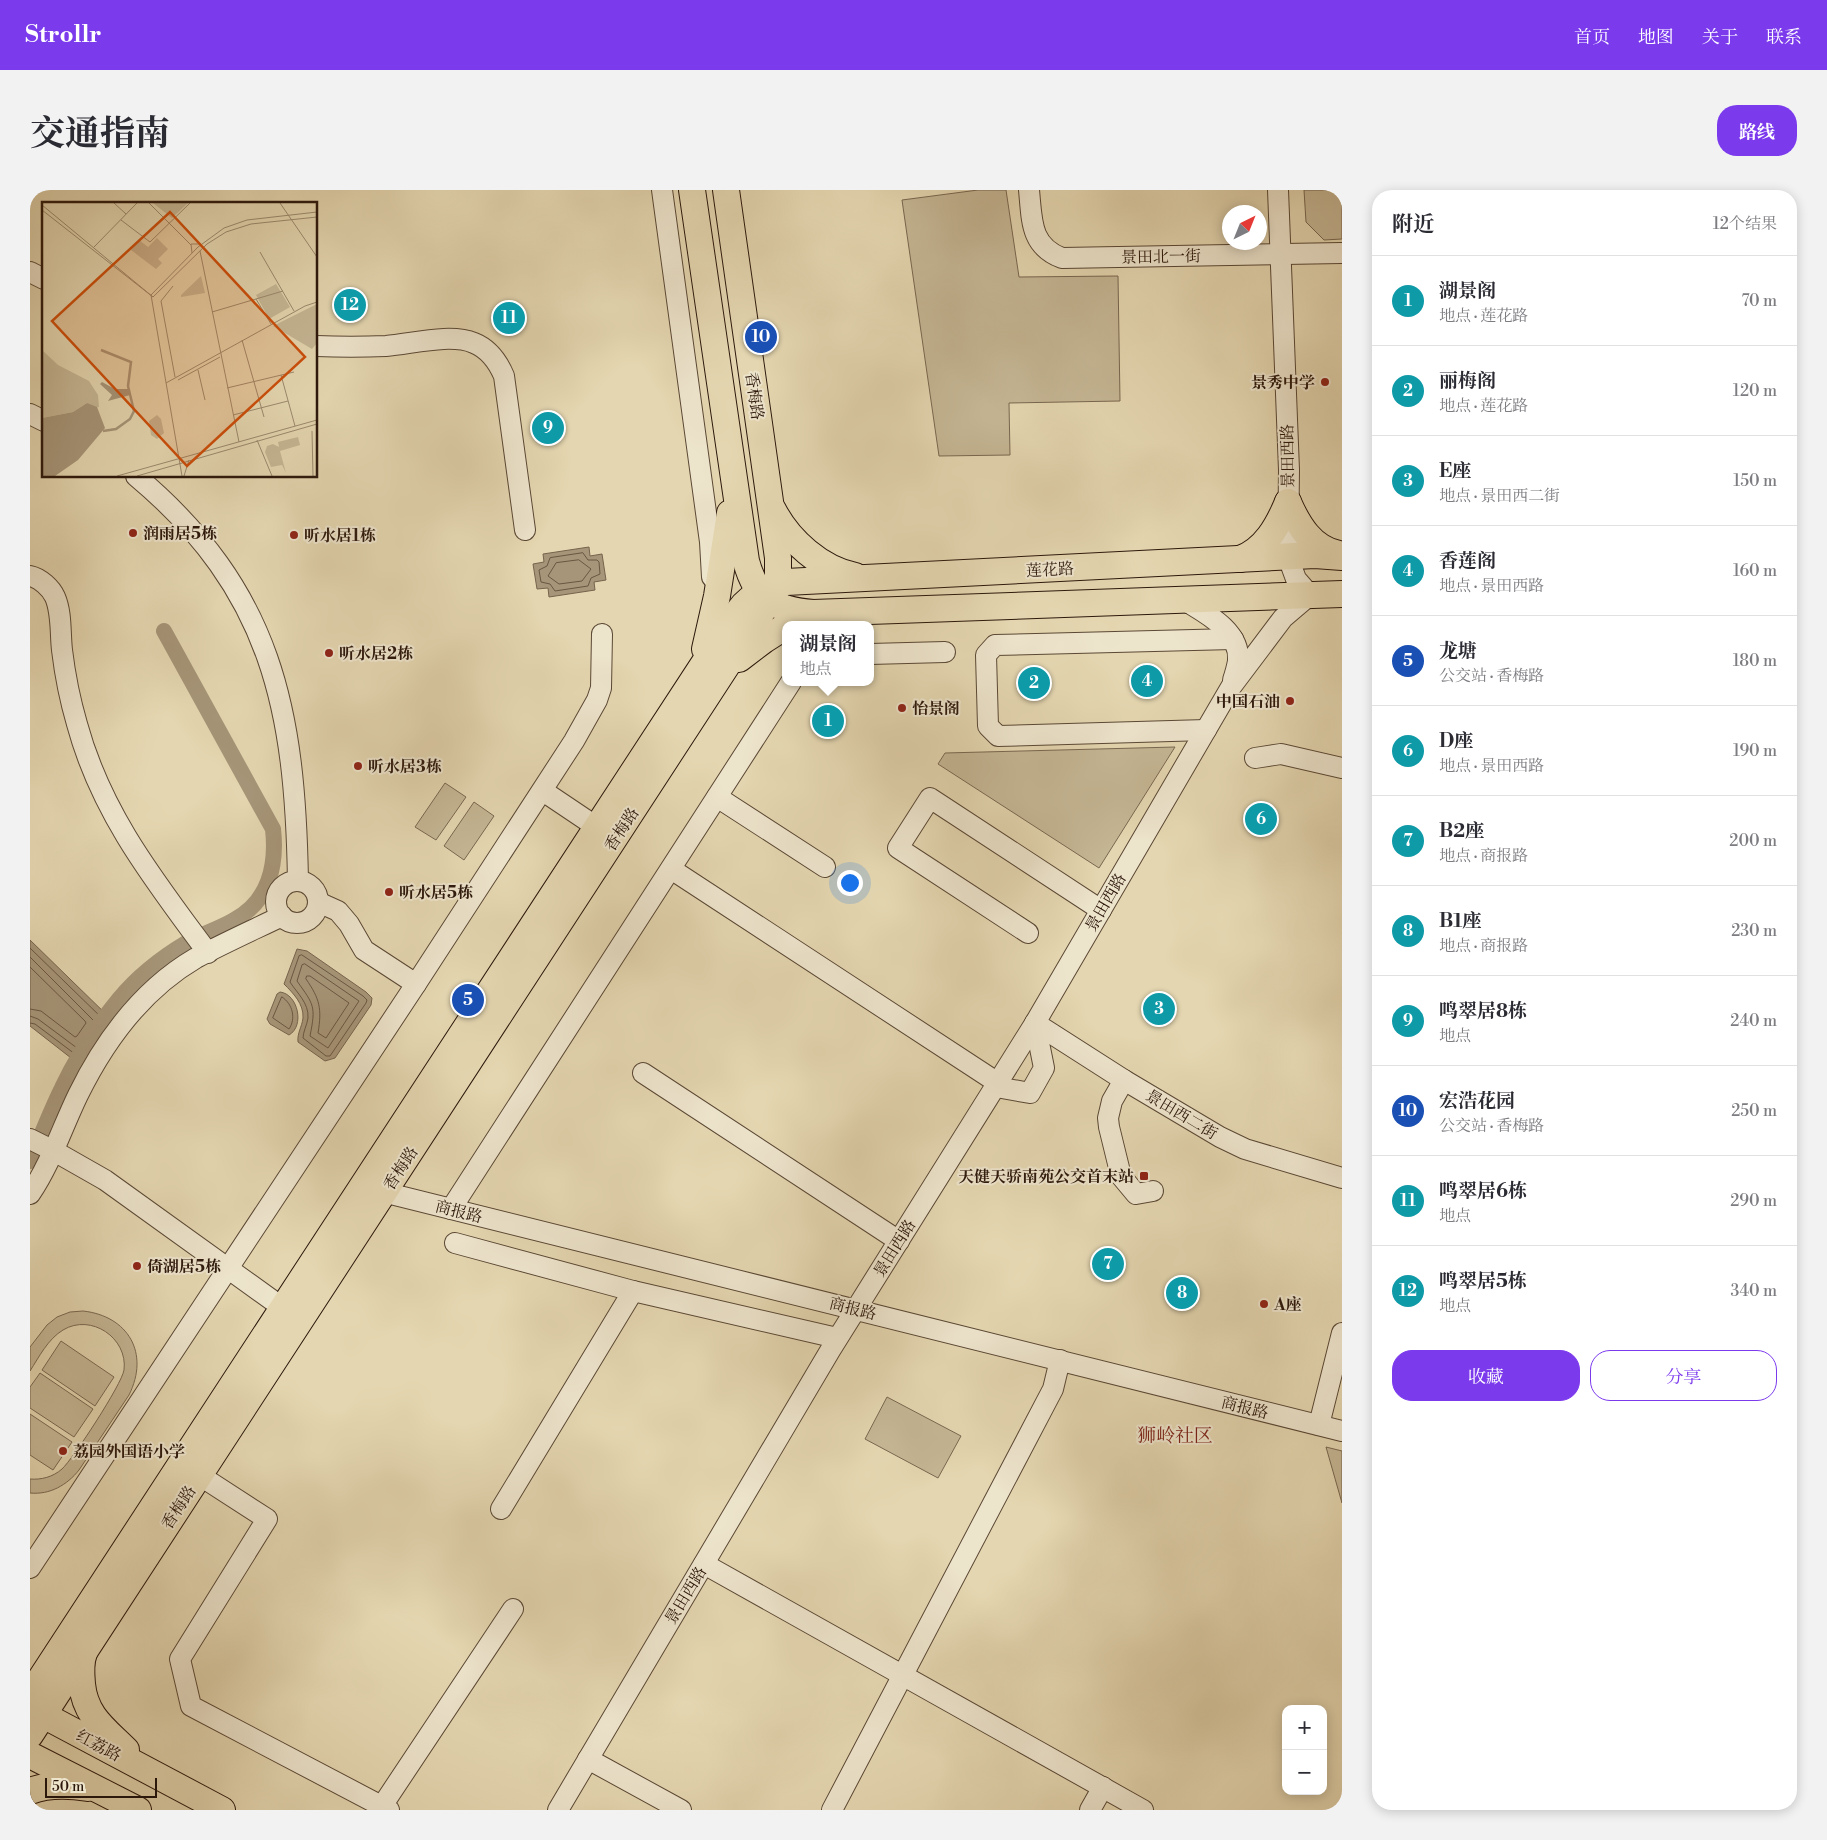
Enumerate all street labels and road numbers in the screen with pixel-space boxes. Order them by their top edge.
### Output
street label: 景田北一街 [1121,246,1201,268]
street label: 香梅路 [741,371,767,421]
street label: 景田西路 [1277,424,1299,488]
street label: 莲花路 [1026,559,1075,581]
street label: 香梅路 [600,804,643,855]
street label: 景田西路 [1081,870,1131,935]
street label: 景田西二街 [1142,1086,1221,1144]
street label: 香梅路 [379,1143,422,1194]
street label: 商报路 [433,1196,484,1227]
street label: 景田西路 [869,1216,920,1281]
street label: 商报路 [827,1293,878,1324]
street label: 商报路 [1219,1392,1270,1423]
street label: 香梅路 [157,1482,200,1533]
street label: 景田西路 [661,1563,711,1628]
street label: 红荔路 [73,1726,124,1766]

